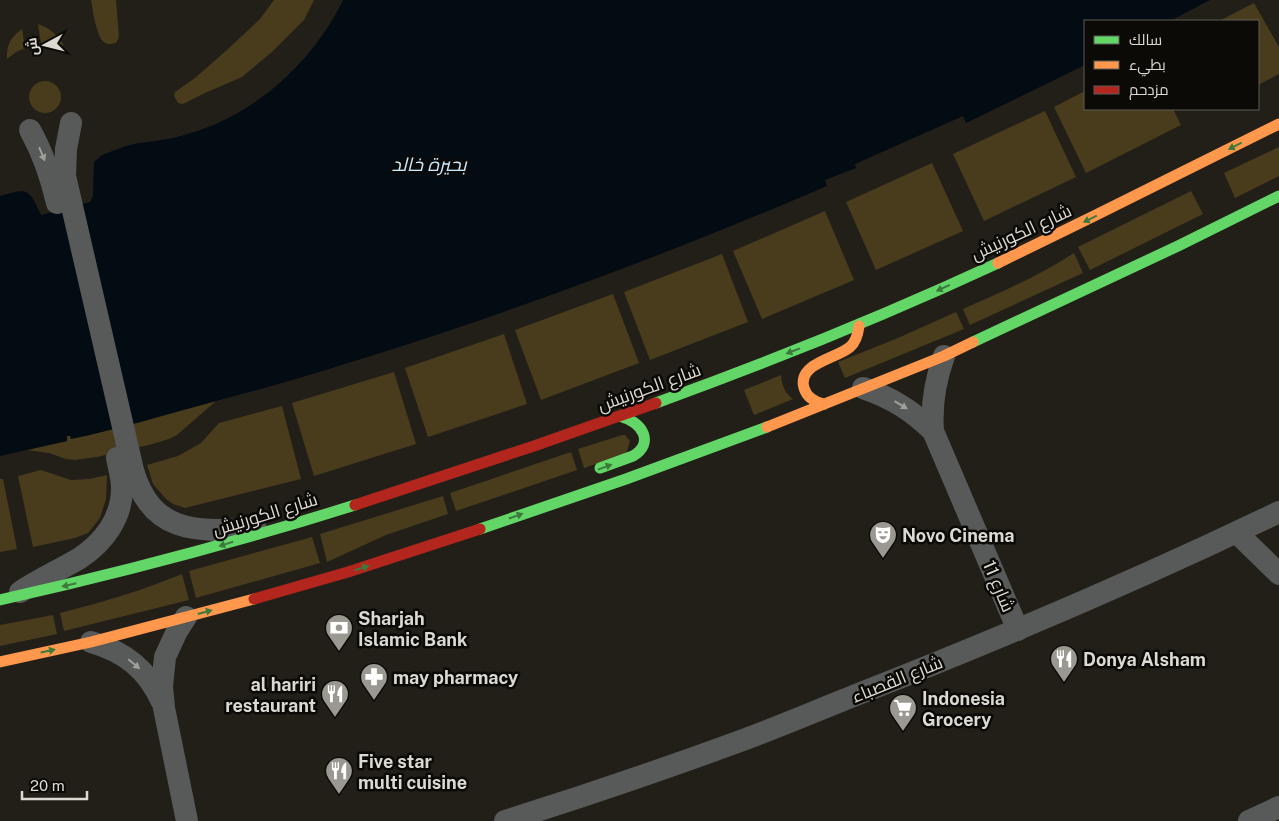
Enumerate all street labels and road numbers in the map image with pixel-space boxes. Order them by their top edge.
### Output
street label: شارع الكورنيش [967,200,1075,266]
street label: شارع الكورنيش [594,359,704,417]
street label: شارع الكورنيش [210,488,321,542]
street label: شارع 11 [977,557,1019,616]
street label: شارع القصباء [848,651,946,709]

